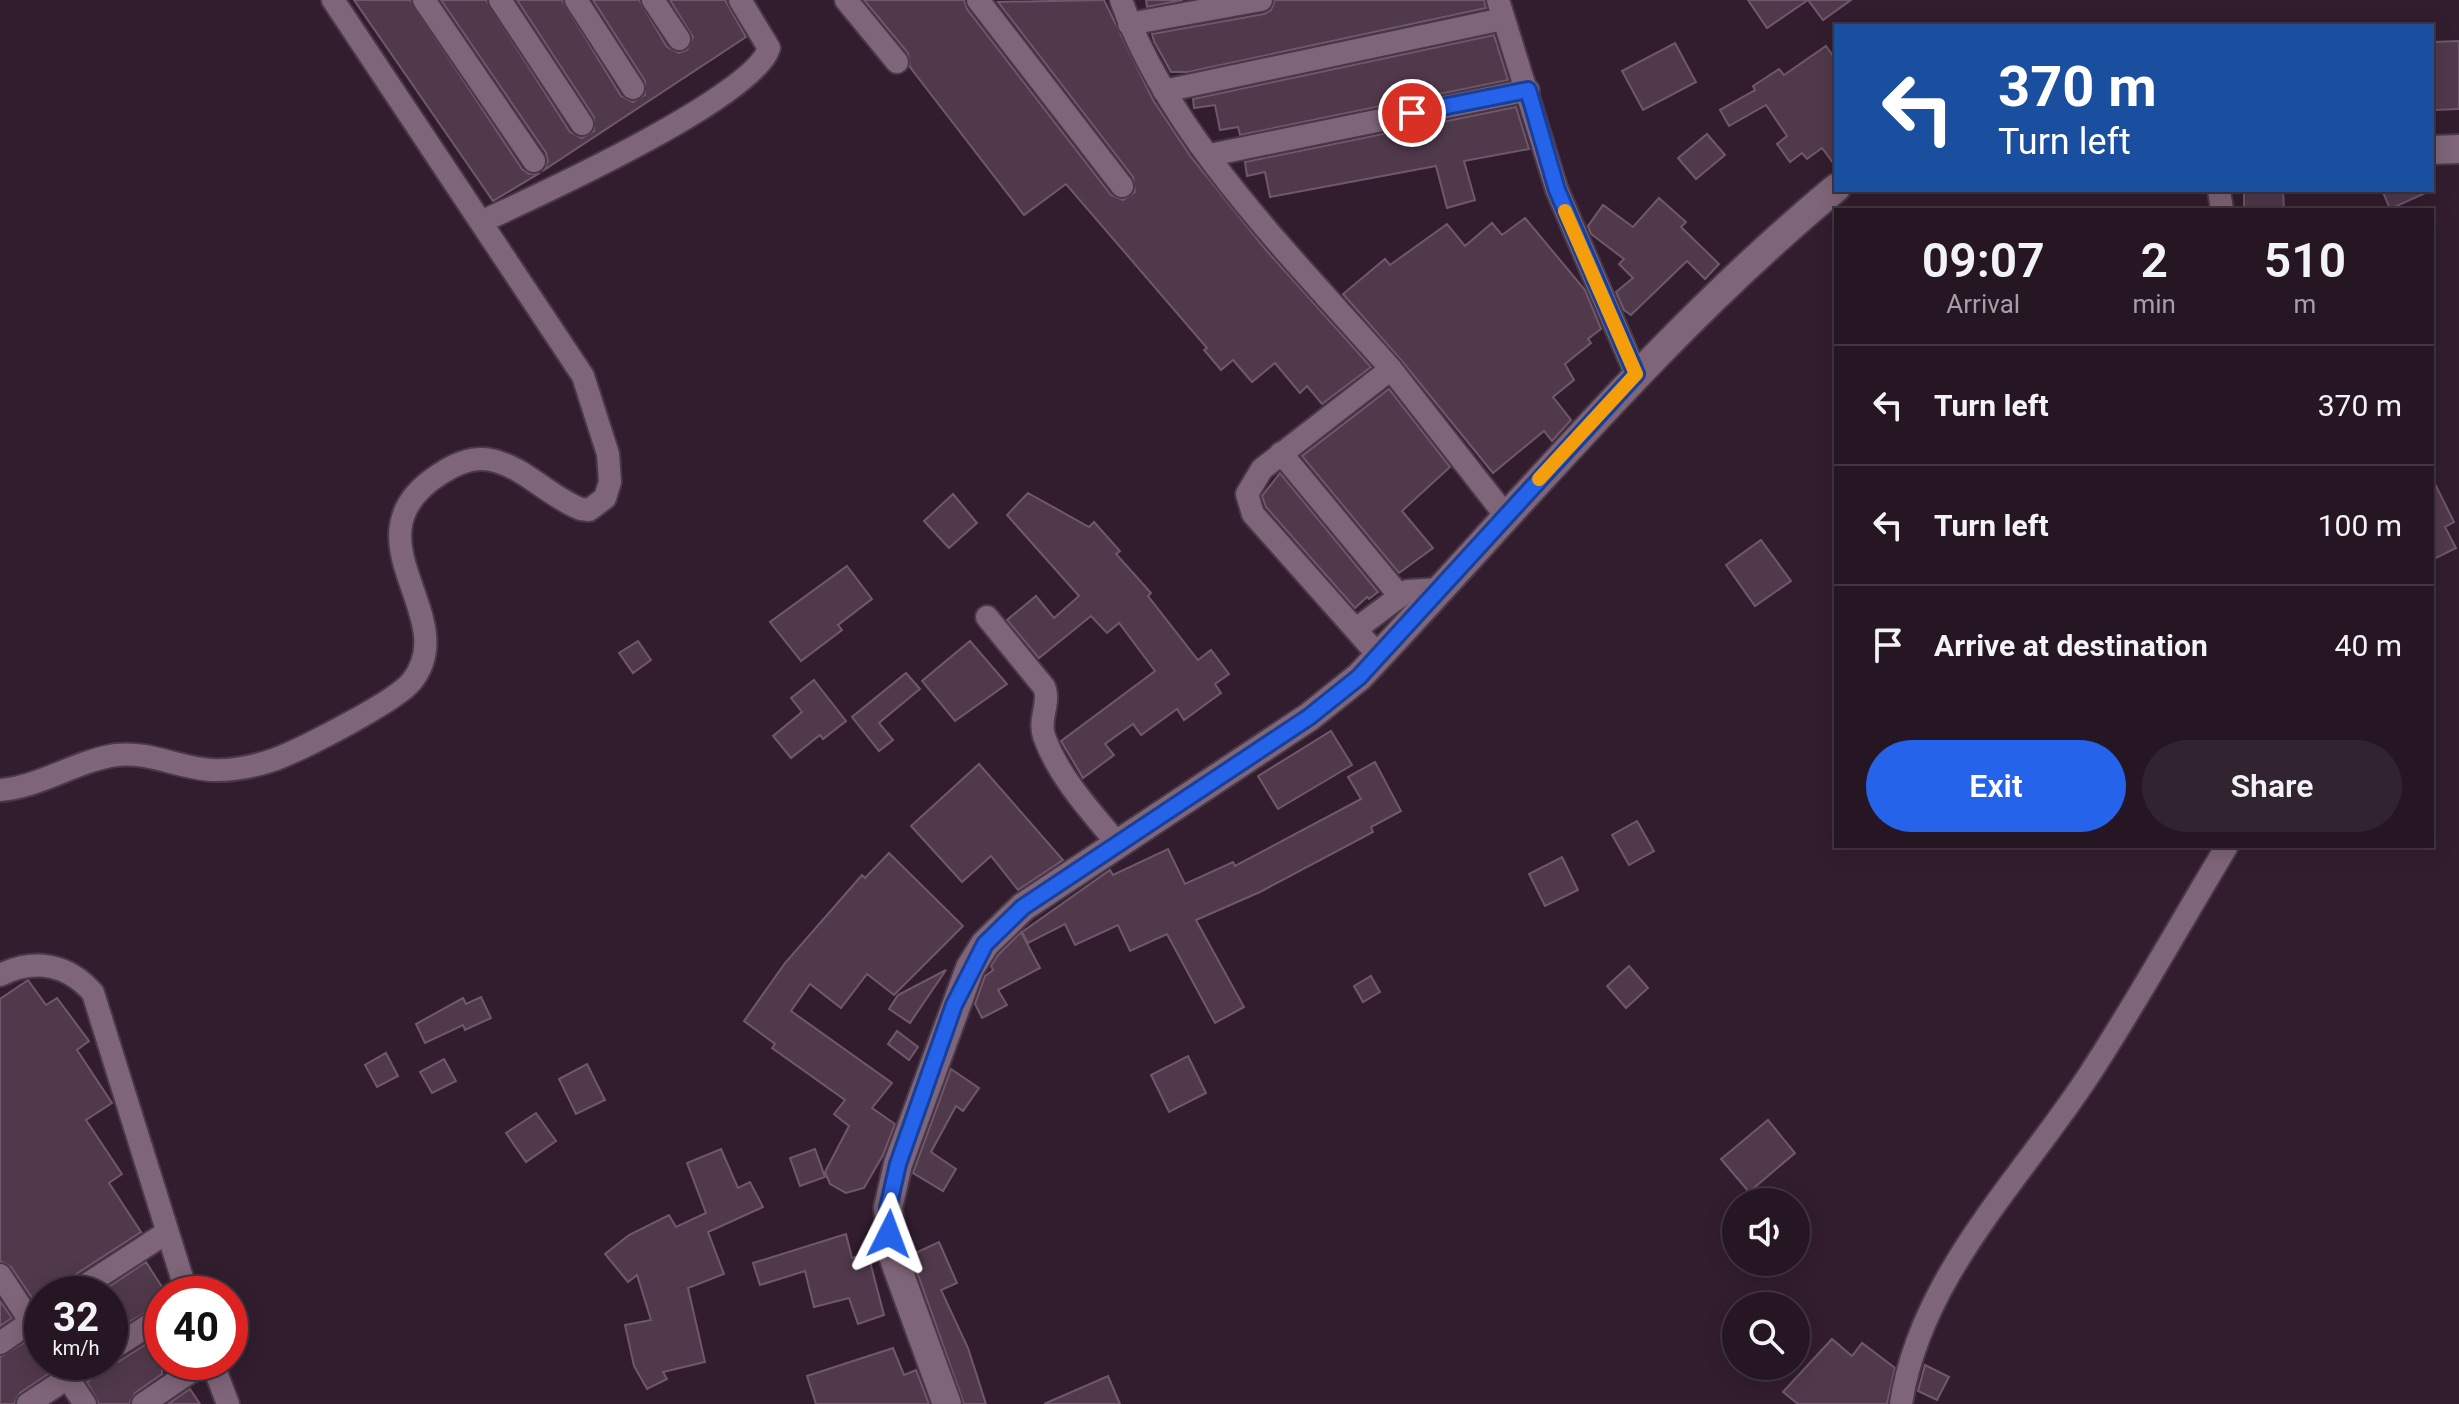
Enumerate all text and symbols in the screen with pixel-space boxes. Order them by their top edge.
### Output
text: 370 m [1998,54,2157,120]
icon: left [1866,56,1970,160]
pin [1378,79,1446,147]
icon: arrive [1390,91,1434,135]
text: Turn left [1998,121,2131,163]
text: 09:07 [1922,232,2045,289]
text: 2 [2141,232,2168,289]
text: 510 [2264,232,2346,289]
text: Arrival [1946,289,2020,319]
text: min [2132,289,2176,319]
text: m [2294,289,2316,319]
icon: left [1866,383,1910,427]
text: Turn left [1934,388,2049,423]
text: 370 m [2318,388,2402,423]
icon: left [1866,503,1910,547]
text: Turn left [1934,508,2049,543]
text: 100 m [2318,508,2402,543]
icon: arrive [1866,623,1910,667]
text: Arrive at destination [1934,628,2208,663]
text: 40 m [2335,628,2402,663]
button: Exit [1866,740,2126,832]
button: Share [2142,740,2402,832]
map controls [1722,1188,1810,1380]
button: sound [1722,1188,1810,1276]
position arrow [847,1192,931,1276]
speed limit sign: 40 [144,1276,248,1380]
button: search [1722,1292,1810,1380]
text: 32 [53,1294,99,1341]
text: km/h [53,1336,99,1360]

